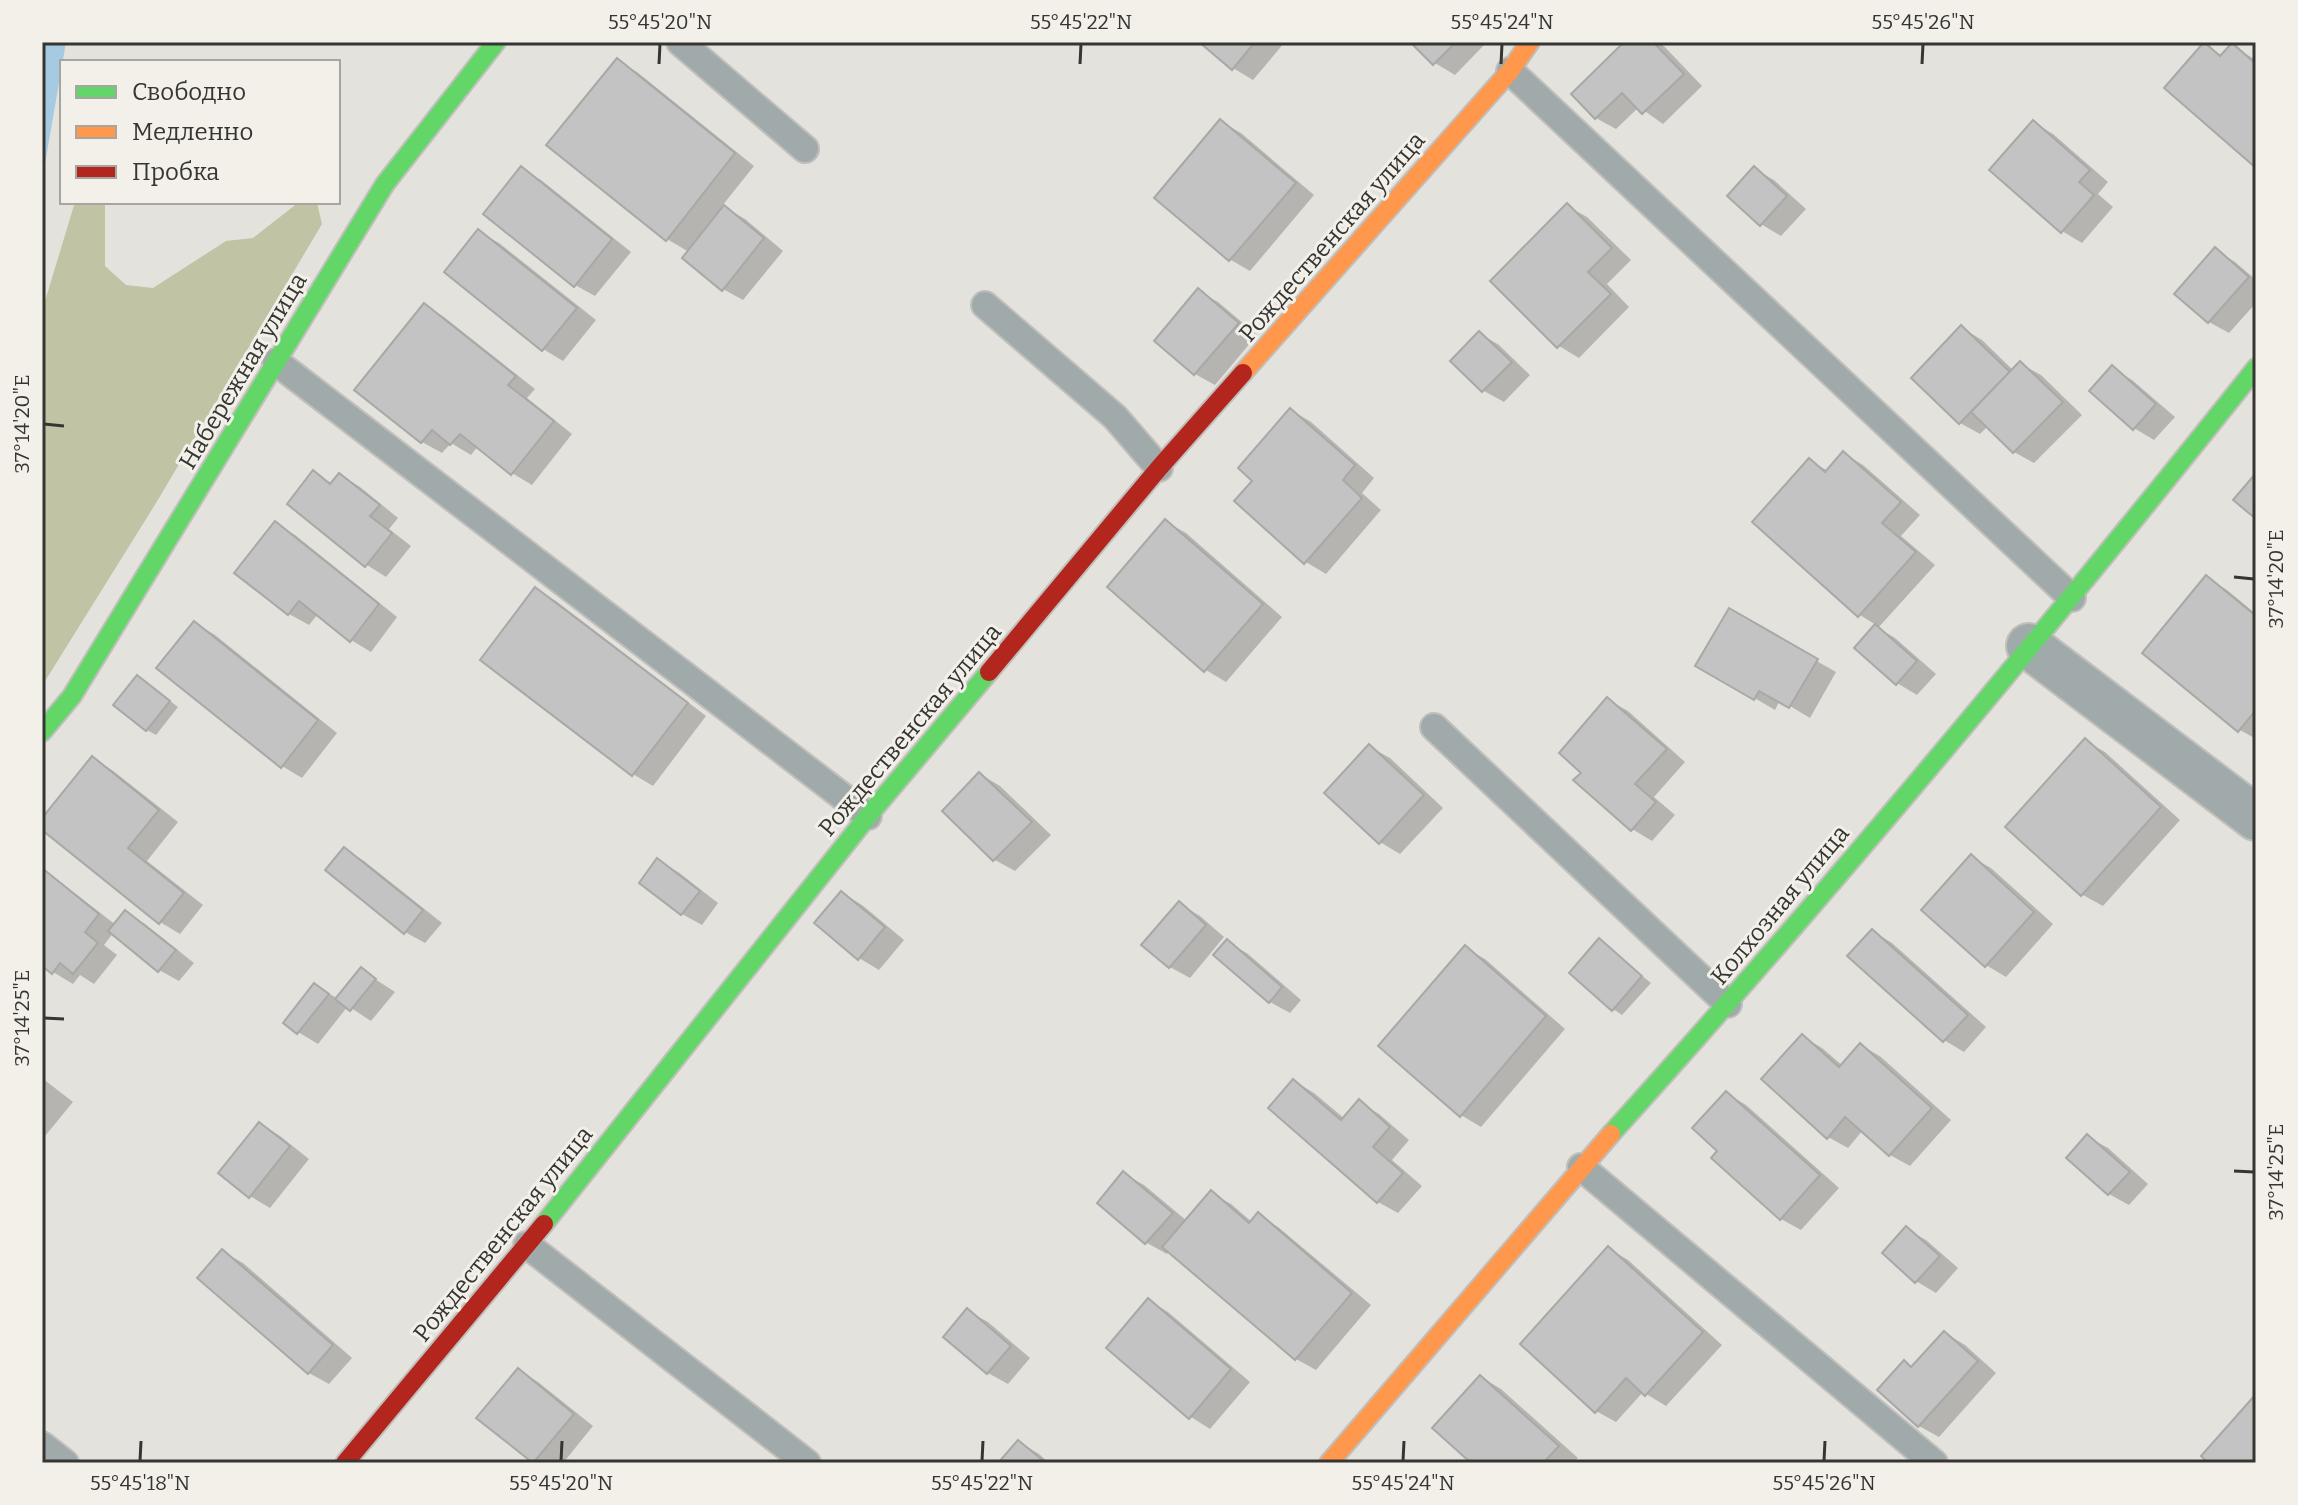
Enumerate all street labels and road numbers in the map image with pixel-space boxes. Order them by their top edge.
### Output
street label: Рождественская улица [1233,126,1431,348]
street label: Набережная улица [173,268,313,474]
street label: Рождественская улица [813,618,1007,842]
street label: Колхозная улица [1705,820,1855,990]
street label: Рождественская улица [408,1121,598,1347]

